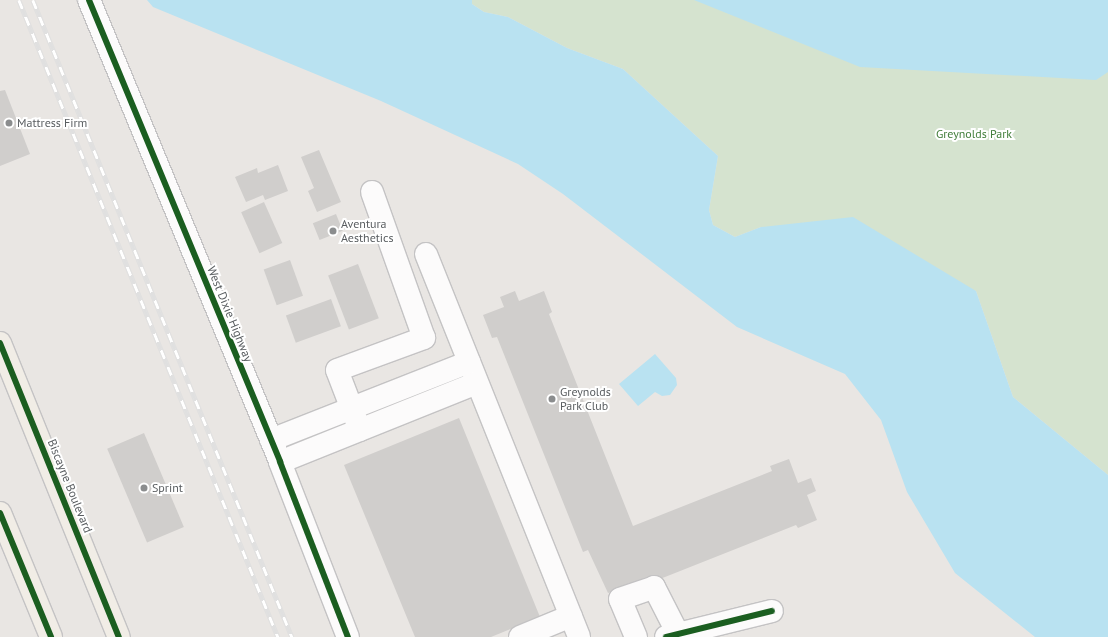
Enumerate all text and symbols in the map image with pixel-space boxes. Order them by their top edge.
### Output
place label: Mattress Firm [17,116,87,130]
marker: Mattress Firm [4,118,14,128]
park label: Greynolds Park [936,127,1012,141]
place label: Aventura Aesthetics [341,217,393,245]
marker: Aventura Aesthetics [328,226,338,236]
street label: West Dixie Highway [204,264,256,364]
place label: Greynolds Park Club [560,385,611,413]
marker: Greynolds Park Club [547,394,557,404]
street label: Biscayne Boulevard [45,437,95,535]
place label: Sprint [152,481,183,495]
marker: Sprint [139,483,149,493]

